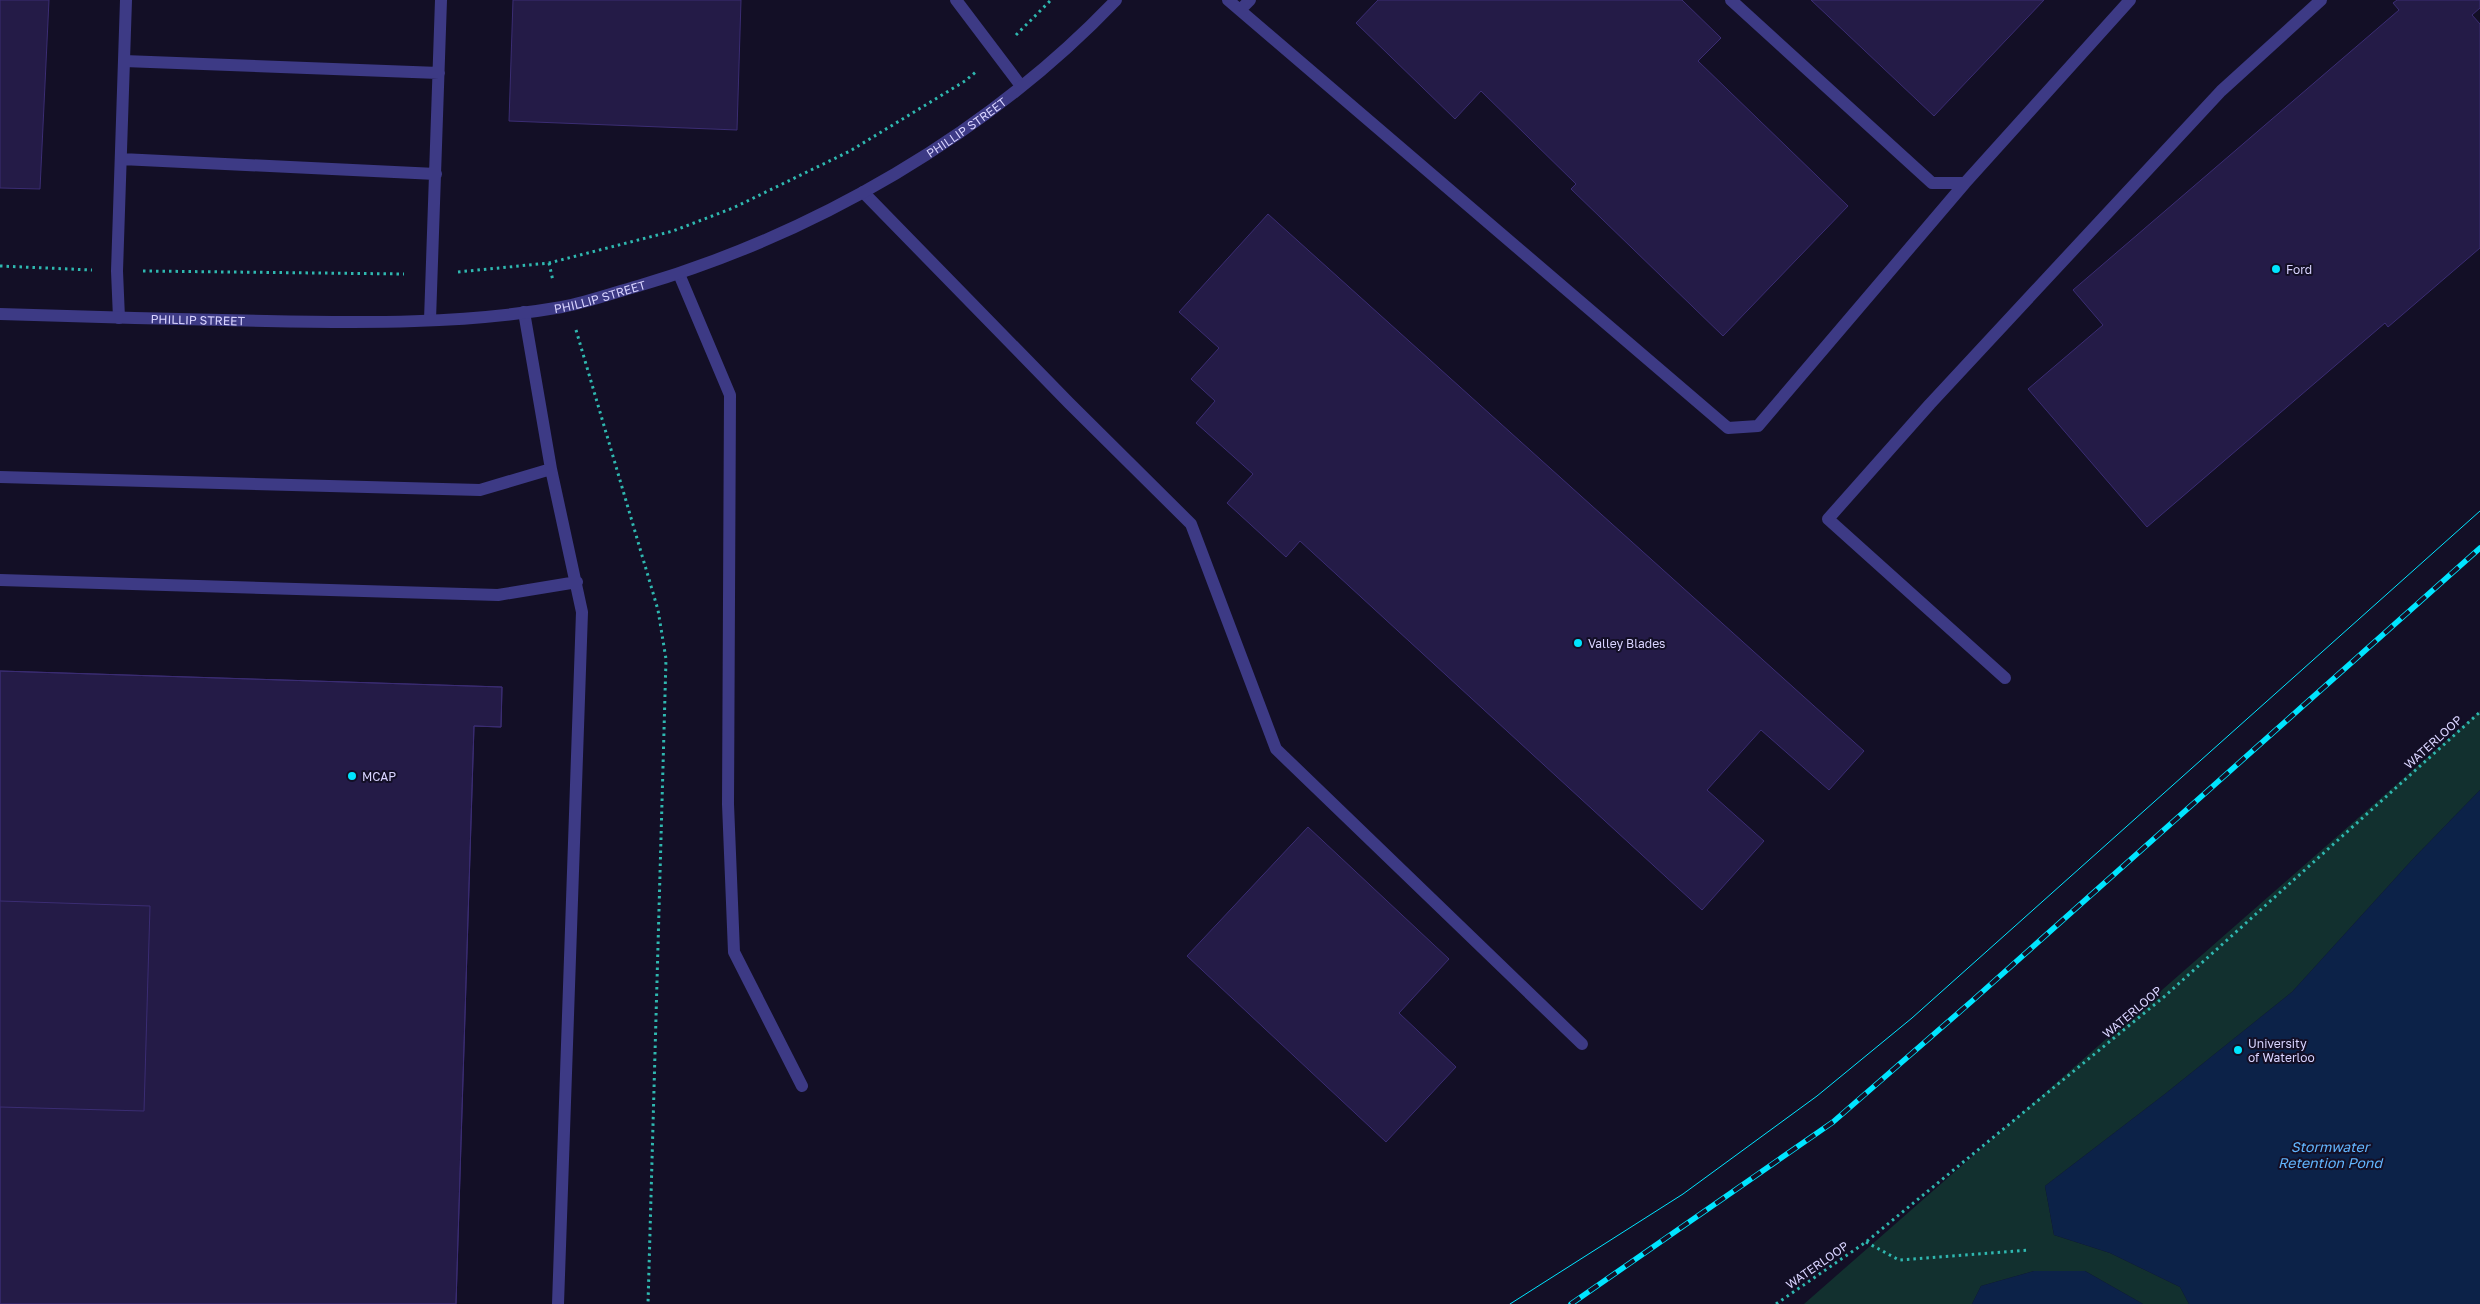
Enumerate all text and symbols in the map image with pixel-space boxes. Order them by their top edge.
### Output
street label: PHILLIP STREET [923,94,1010,160]
place label: Ford [2286,262,2312,277]
marker: Ford [2270,263,2282,275]
street label: PHILLIP STREET [553,277,648,316]
street label: PHILLIP STREET [150,311,246,328]
place label: Valley Blades [1588,636,1665,651]
marker: Valley Blades [1572,637,1584,649]
street label: WATERLOOP [2401,712,2465,772]
place label: MCAP [362,769,396,784]
marker: MCAP [346,770,358,782]
street label: WATERLOOP [2099,983,2165,1041]
place label: University of Waterloo [2248,1036,2315,1065]
marker: University of Waterloo [2232,1044,2244,1056]
water label: Stormwater Retention Pond [2278,1138,2383,1171]
street label: WATERLOOP [1783,1238,1851,1292]

